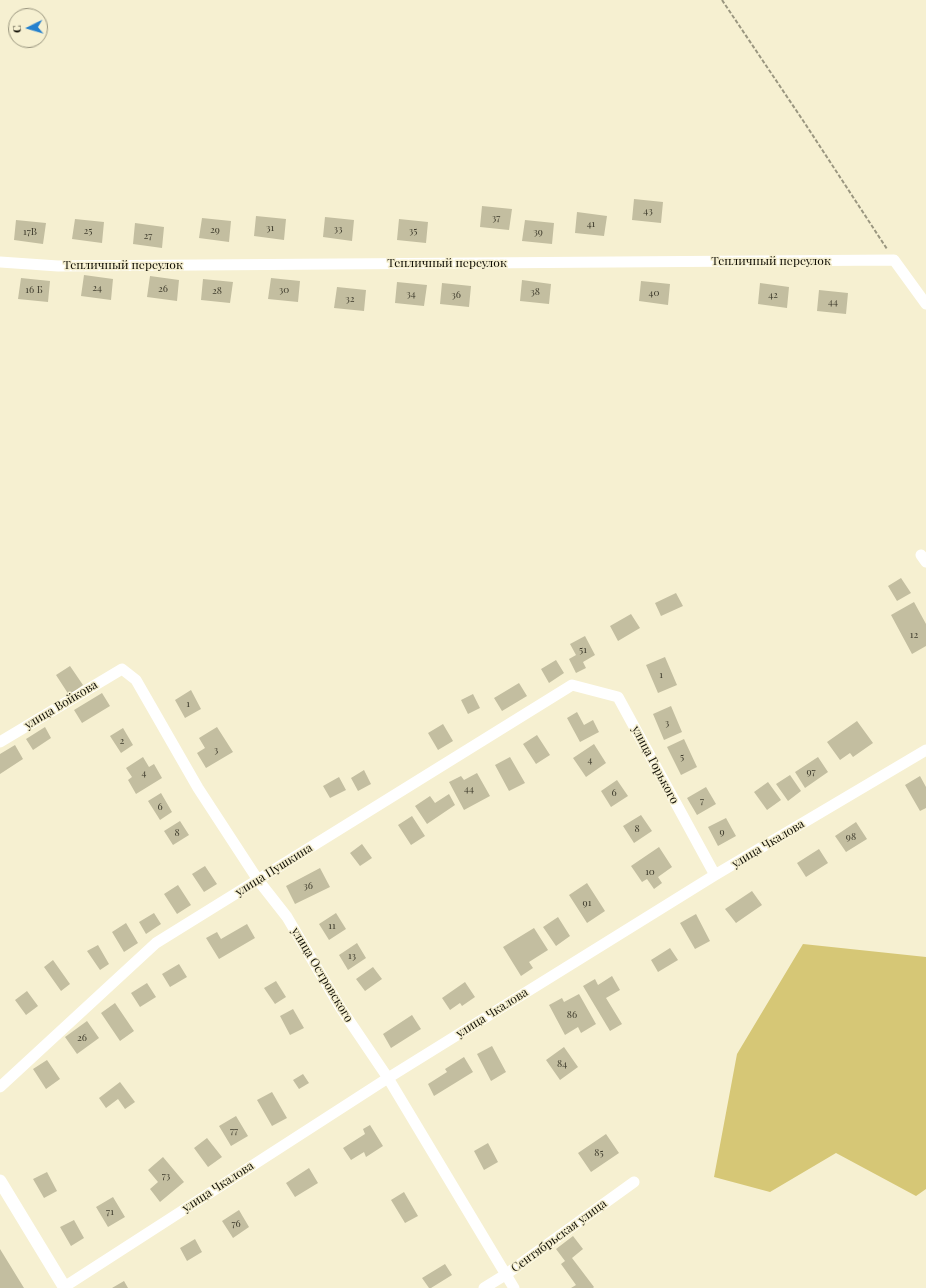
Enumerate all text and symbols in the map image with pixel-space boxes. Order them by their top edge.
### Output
north arrow [8,8,48,48]
text: С [9,24,24,34]
house number: 43 [643,205,653,217]
house number: 37 [492,212,500,224]
house number: 41 [587,218,595,230]
house number: 31 [266,222,274,234]
house number: 33 [333,223,343,235]
house number: 29 [210,224,220,236]
house number: 25 [84,225,92,237]
house number: 35 [409,225,417,237]
house number: 17В [23,226,37,238]
house number: 39 [533,226,543,238]
house number: 27 [144,230,152,242]
street label: Тепличный переулок [711,254,831,268]
street label: Тепличный переулок [387,256,507,270]
street label: Тепличный переулок [63,258,183,272]
house number: 24 [92,282,102,294]
house number: 26 [158,283,168,295]
house number: 16 Б [25,284,43,296]
house number: 30 [279,284,289,296]
house number: 28 [212,285,222,297]
house number: 38 [530,286,540,298]
house number: 40 [649,287,659,299]
house number: 34 [406,288,416,300]
house number: 36 [451,289,461,301]
house number: 42 [768,289,778,301]
house number: 32 [345,293,355,305]
house number: 44 [828,296,838,308]
house number: 12 [910,629,918,641]
house number: 51 [579,644,587,656]
house number: 1 [659,669,663,681]
street label: улица Войкова [22,678,100,732]
house number: 1 [186,698,190,710]
house number: 3 [665,717,669,729]
street label: улица Горького [628,723,682,807]
house number: 2 [120,735,124,747]
house number: 3 [214,744,218,756]
house number: 5 [680,751,684,763]
house number: 4 [588,754,592,766]
house number: 97 [806,766,816,778]
house number: 4 [142,767,146,779]
house number: 44 [464,783,474,795]
house number: 6 [611,787,617,799]
house number: 7 [700,795,704,807]
house number: 6 [157,801,163,813]
street label: улица Чкалова [729,817,807,871]
house number: 8 [634,823,640,835]
house number: 9 [719,826,725,838]
house number: 8 [174,827,180,839]
house number: 98 [846,831,856,843]
street label: улица Пушкина [233,841,315,899]
house number: 10 [645,866,655,878]
house number: 36 [303,880,313,892]
house number: 91 [583,897,591,909]
house number: 11 [328,920,336,932]
street label: улица Островского [288,925,356,1025]
house number: 13 [348,950,356,962]
street label: улица Чкалова [453,985,531,1041]
house number: 86 [567,1009,577,1021]
house number: 26 [77,1032,87,1044]
house number: 84 [557,1058,567,1070]
house number: 77 [230,1125,238,1137]
house number: 85 [594,1147,604,1159]
street label: улица Чкалова [180,1159,256,1215]
house number: 73 [162,1170,170,1182]
street label: Сентябрьская улица [508,1196,610,1276]
house number: 71 [106,1206,114,1218]
house number: 76 [231,1218,241,1230]

